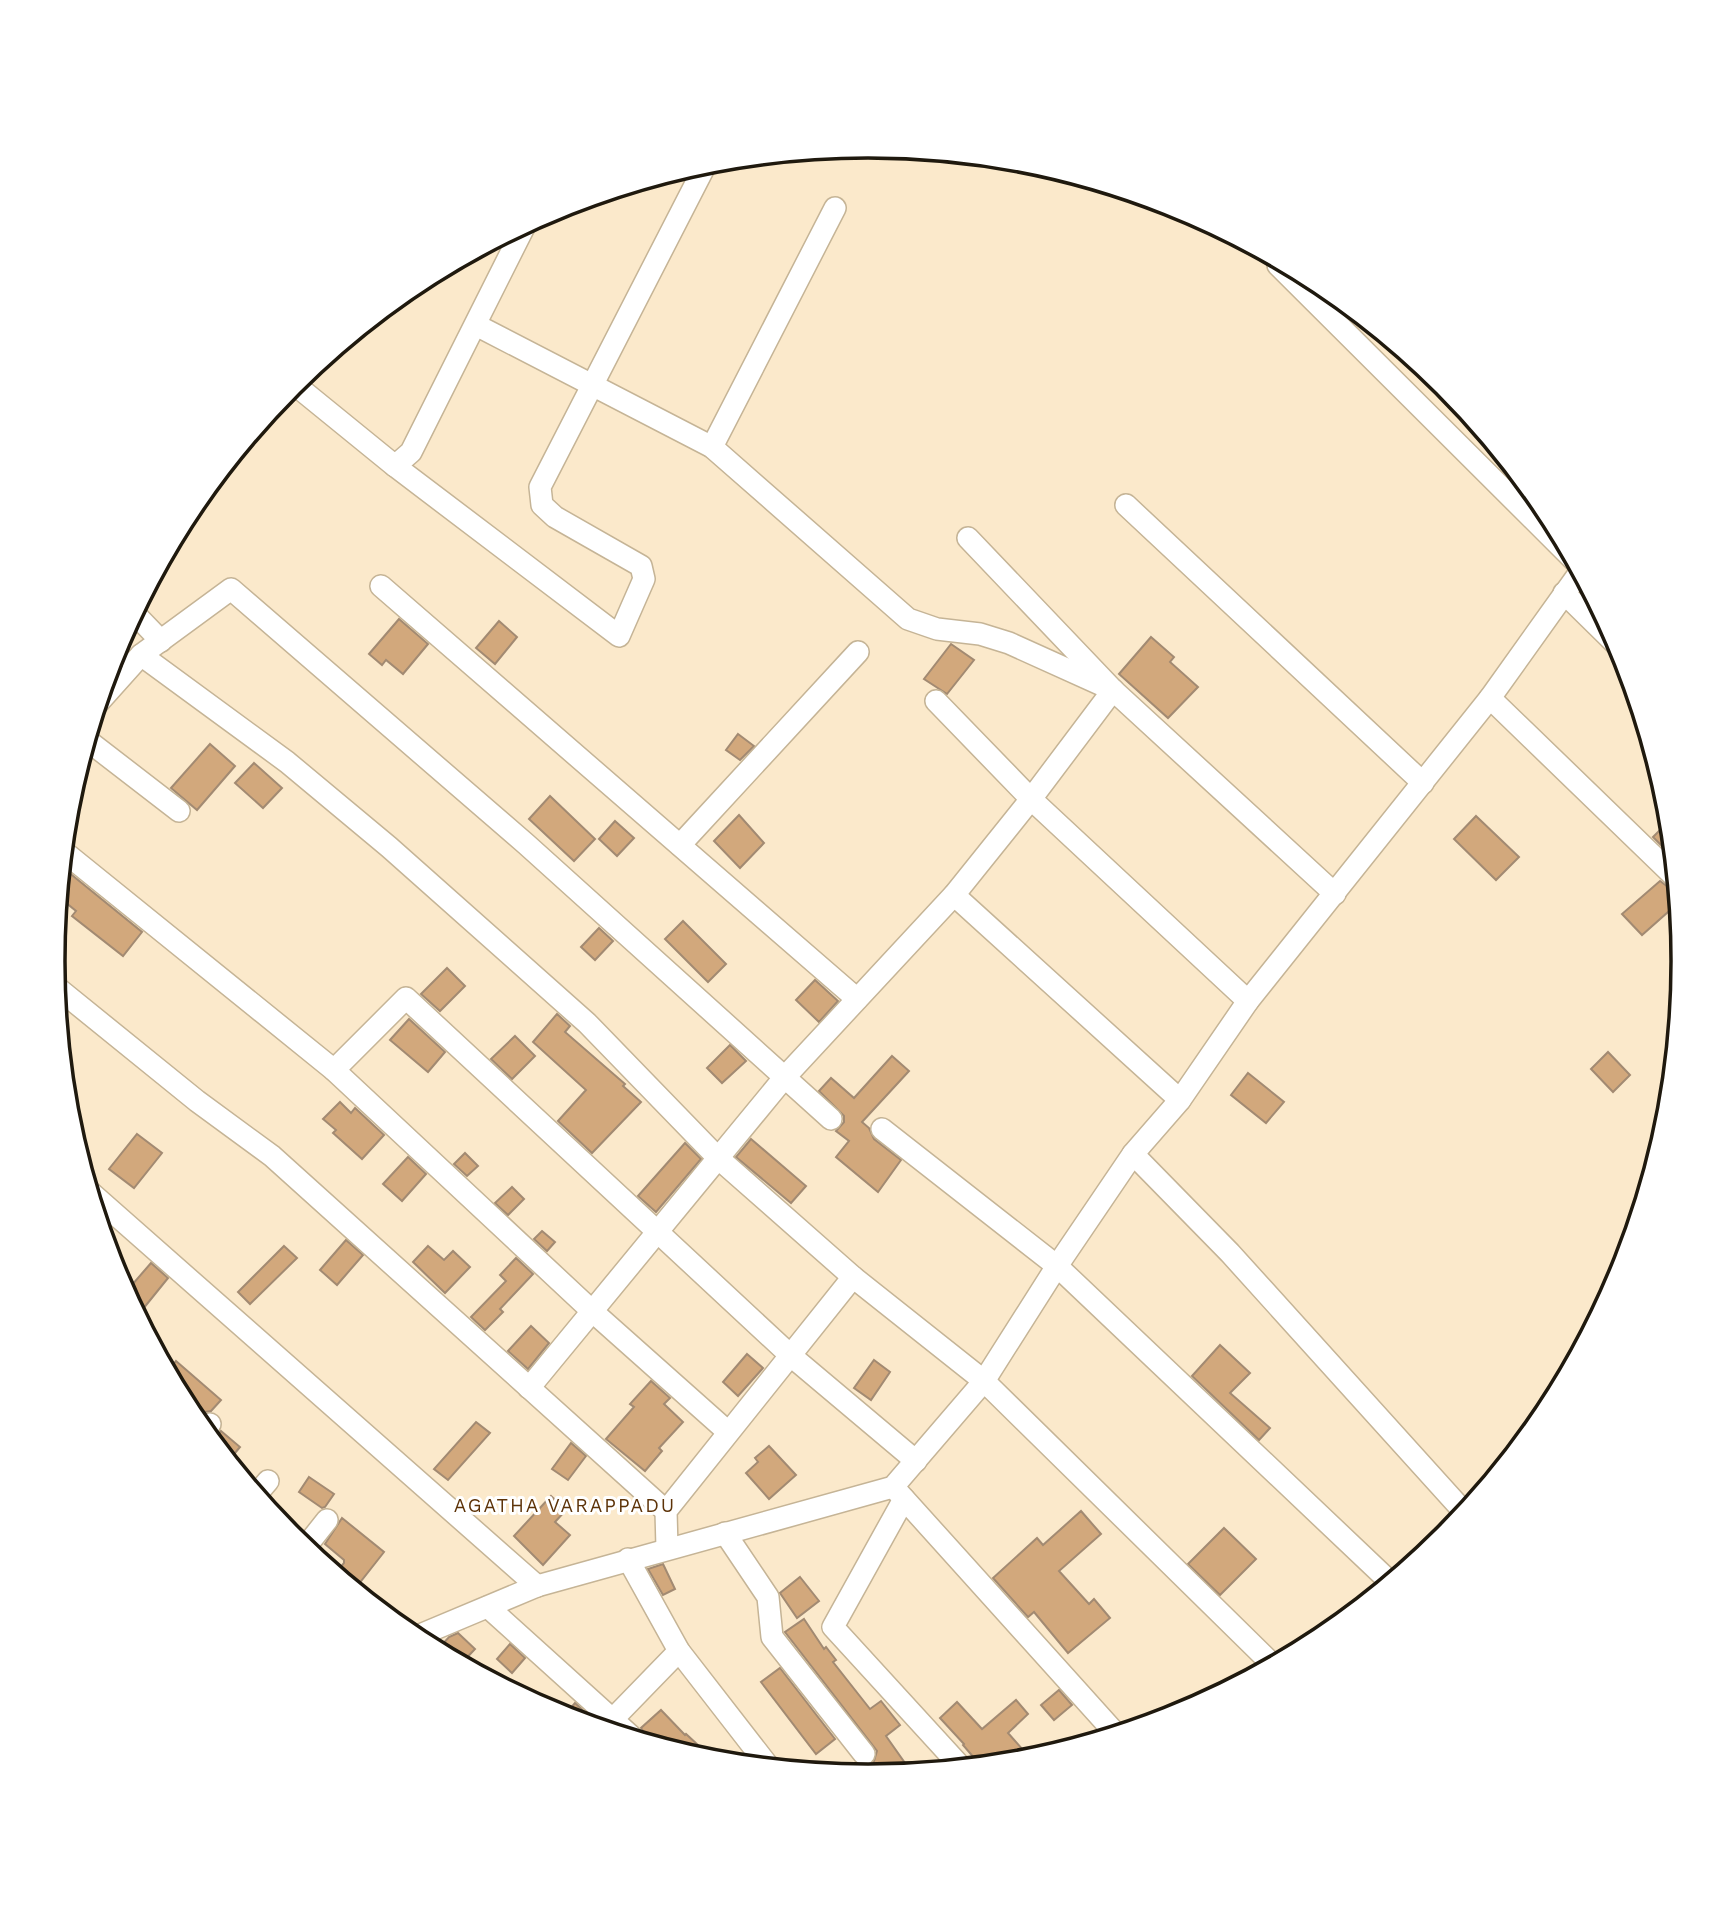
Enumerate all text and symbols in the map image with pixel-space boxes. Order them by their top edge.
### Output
district label: AGATHA VARAPPADU [454,1494,676,1517]

